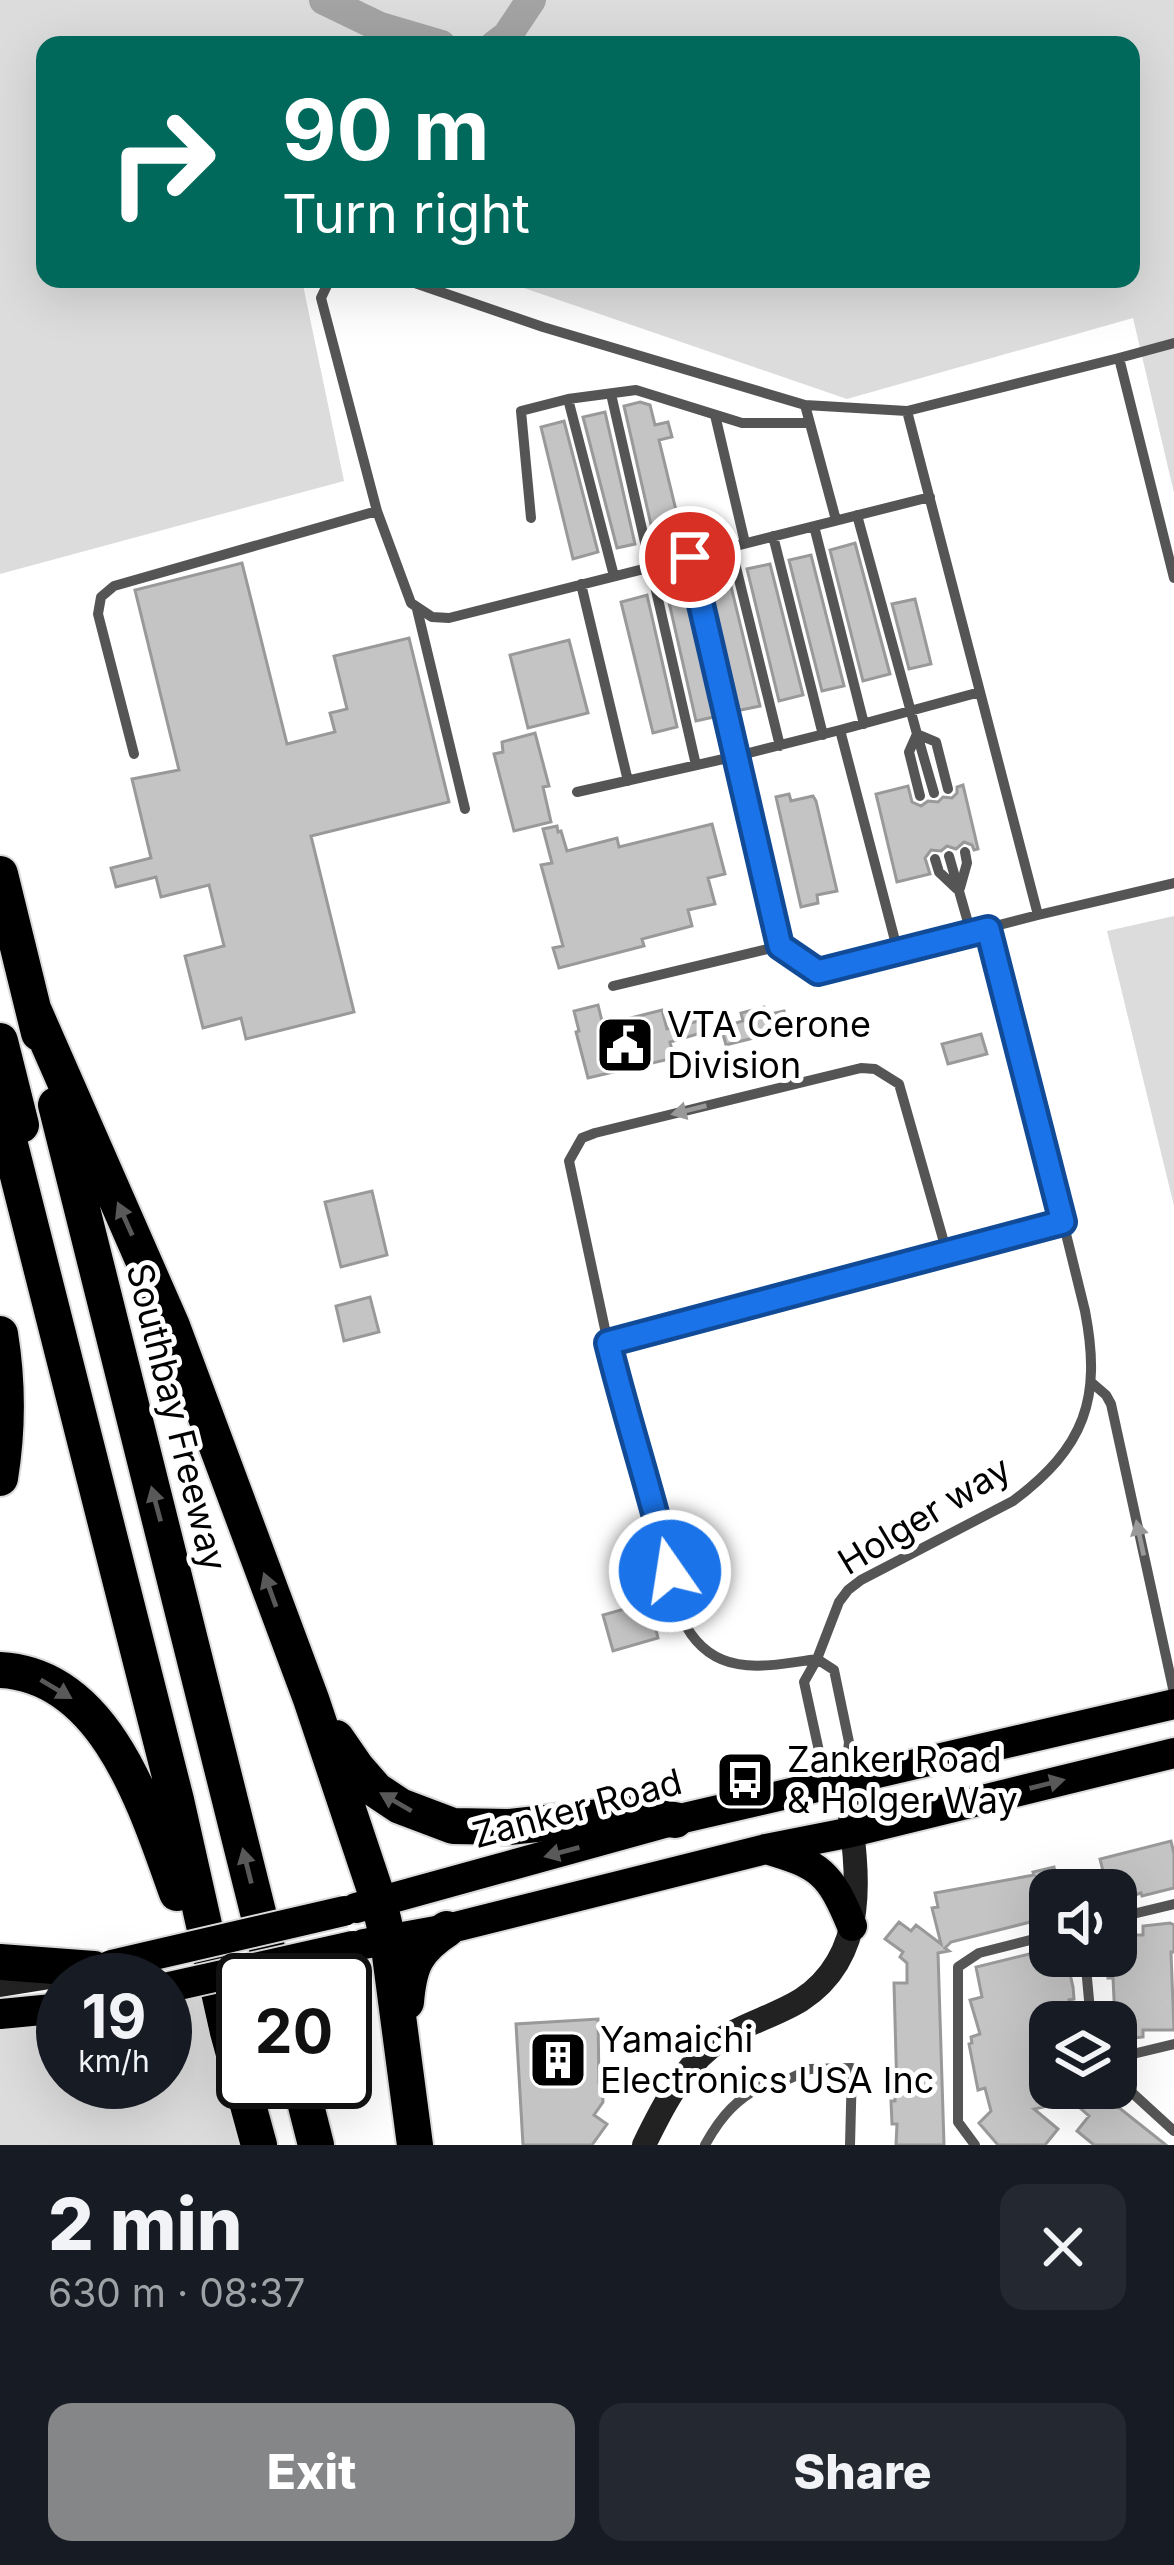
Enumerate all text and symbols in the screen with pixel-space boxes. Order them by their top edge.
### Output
text: 90 m [282,79,490,180]
icon: right [84,84,240,240]
text: Turn right [282,181,530,246]
pin [639,506,741,608]
icon: arrive [657,524,723,590]
place label: VTA Cerone Division [667,1002,871,1087]
public building icon: VTA Cerone Division [594,1014,656,1076]
one-way arrow [670,1101,707,1120]
one-way arrow [115,1201,135,1236]
street label: Southbay Freeway [118,1259,236,1575]
street label: Holger way [830,1446,1018,1584]
one-way arrow [145,1485,164,1522]
position arrow [607,1508,733,1634]
one-way arrow [1130,1518,1149,1556]
one-way arrow [260,1571,278,1607]
one-way arrow [39,1677,72,1699]
place label: Zanker Road & Holger Way [787,1737,1018,1822]
bus stop icon: Zanker Road & Holger Way [714,1749,776,1811]
street label: Zanker Road [468,1759,686,1857]
one-way arrow [1029,1774,1066,1793]
one-way arrow [379,1793,413,1814]
one-way arrow [543,1844,580,1863]
one-way arrow [237,1848,256,1885]
map controls [1029,1869,1137,2109]
button: sound [1029,1869,1137,1977]
speed limit sign: 20 [216,1953,372,2109]
text: 19 [82,1980,146,2052]
button: layers [1029,2001,1137,2109]
place label: Yamaichi Electronics USA Inc [600,2017,934,2102]
building icon: Yamaichi Electronics USA Inc [527,2029,589,2091]
text: km/h [78,2043,150,2079]
text: 2 min [48,2180,243,2267]
button: close [1000,2184,1126,2310]
text: 630 m · 08:37 [48,2269,305,2316]
button: Exit [48,2403,575,2541]
button: Share [599,2403,1126,2541]

